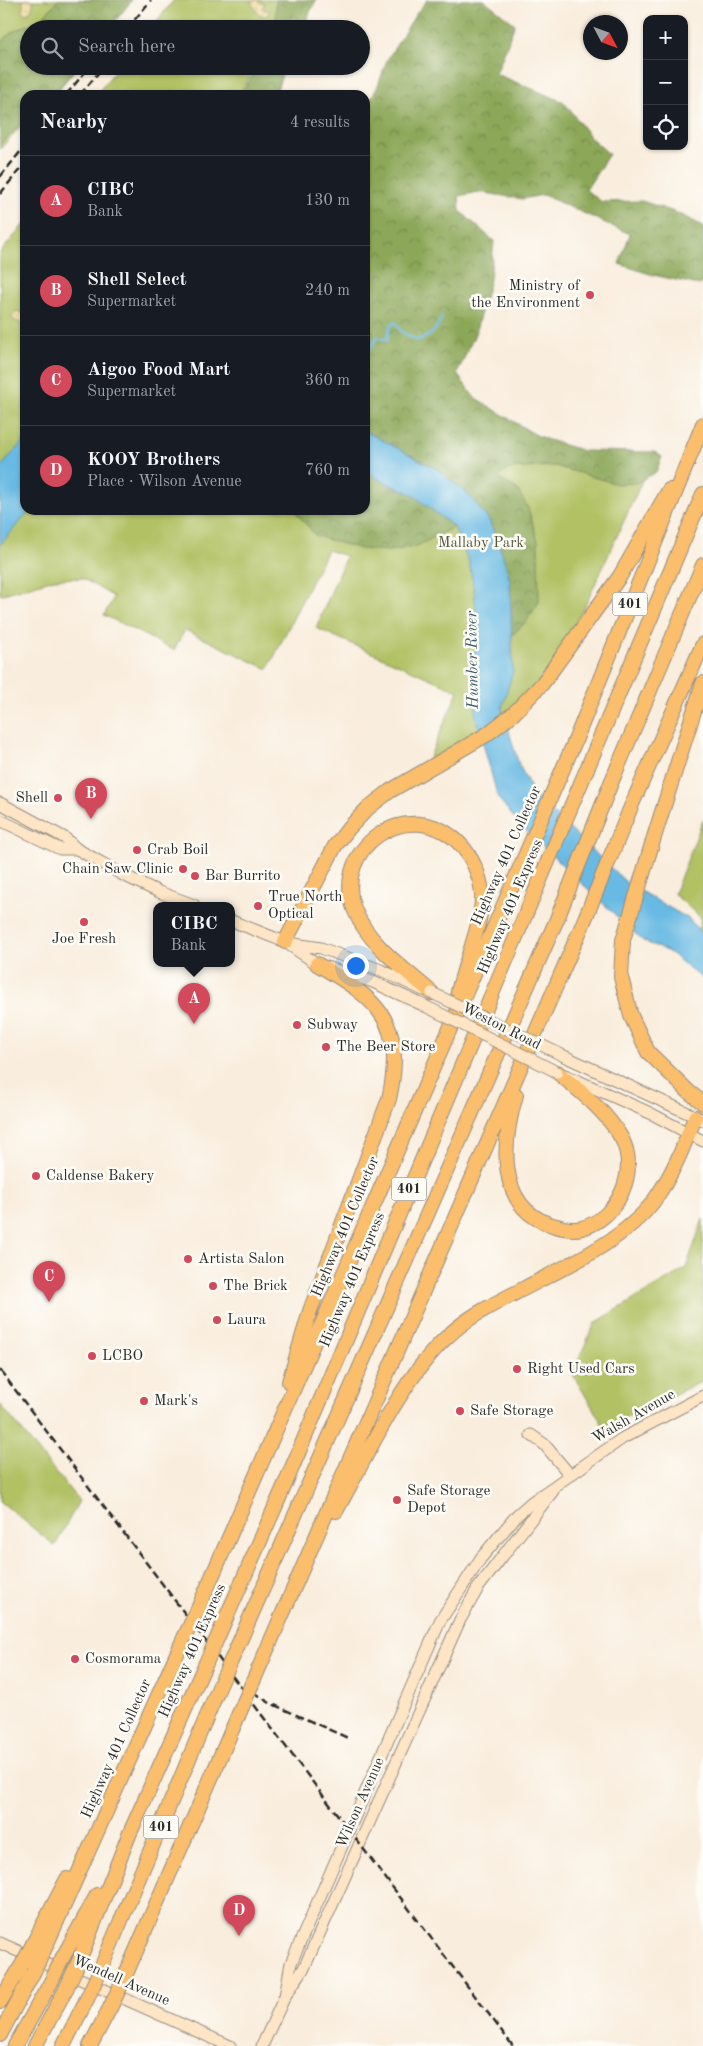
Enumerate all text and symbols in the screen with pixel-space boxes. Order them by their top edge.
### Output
north arrow [583,15,628,60]
map controls [643,15,688,150]
button: + [643,15,688,60]
search box [20,20,370,75]
icon: search [38,34,66,62]
text: Search here [78,38,175,57]
button: − [643,60,688,105]
button: locate [643,105,688,150]
text: Nearby [40,112,108,133]
text: 4 results [290,115,350,131]
text: CIBC [87,181,134,200]
text: A [50,193,62,209]
text: 130 m [305,193,350,209]
text: Bank [87,204,123,220]
text: Shell Select [87,271,187,290]
place label: Ministry of the Environment [471,279,581,311]
text: B [50,283,62,299]
text: 240 m [305,283,350,299]
marker: Ministry of the Environment [584,289,596,301]
text: Supermarket [87,294,176,310]
text: Aigoo Food Mart [87,361,230,380]
text: C [51,373,61,389]
text: 360 m [305,373,350,389]
text: Supermarket [87,384,176,400]
text: KOOY Brothers [87,451,220,470]
text: D [50,463,62,479]
text: 760 m [305,463,350,479]
text: Place · Wilson Avenue [87,474,242,490]
park label: Mallaby Park [438,536,524,551]
road number: 401 [612,592,648,616]
water label: Humber River [464,610,482,710]
pin: B [75,778,107,819]
street label: Highway 401 Collector [469,784,545,928]
place label: Shell [16,791,48,806]
marker: Shell [52,792,64,804]
street label: Highway 401 Express [476,837,546,977]
place label: Crab Boil [147,843,208,858]
marker: Crab Boil [131,844,143,856]
place label: Chain Saw Clinic [62,862,173,877]
marker: Chain Saw Clinic [177,863,189,875]
place label: Bar Burrito [205,869,281,884]
marker: Bar Burrito [189,870,201,882]
place label: True North Optical [268,890,343,922]
marker: True North Optical [252,900,264,912]
popup [153,902,235,967]
text: CIBC [171,915,217,934]
marker: Joe Fresh [78,916,90,928]
place label: Joe Fresh [52,932,116,947]
text: Bank [171,938,206,954]
your location [343,953,369,979]
pin: A [178,983,210,1024]
street label: Weston Road [459,1001,543,1053]
place label: Subway [307,1018,358,1033]
marker: Subway [291,1019,303,1031]
place label: The Beer Store [336,1040,436,1055]
marker: The Beer Store [320,1041,332,1053]
street label: Highway 401 Collector [310,1155,382,1299]
place label: Caldense Bakery [46,1169,155,1184]
marker: Caldense Bakery [30,1170,42,1182]
road number: 401 [392,1178,426,1200]
street label: Highway 401 Express [318,1210,388,1350]
place label: Artista Salon [198,1252,285,1267]
marker: Artista Salon [182,1253,194,1265]
pin: C [33,1261,65,1302]
place label: The Brick [223,1279,288,1294]
marker: The Brick [207,1280,219,1292]
place label: Laura [227,1313,267,1328]
marker: Laura [211,1314,223,1326]
place label: LCBO [102,1349,143,1364]
marker: LCBO [86,1350,98,1362]
place label: Right Used Cars [527,1362,635,1377]
marker: Right Used Cars [511,1363,523,1375]
street label: Walsh Avenue [590,1387,678,1447]
place label: Mark's [154,1394,198,1409]
marker: Mark's [138,1395,150,1407]
place label: Safe Storage [470,1404,553,1419]
marker: Safe Storage [454,1405,466,1417]
place label: Safe Storage Depot [407,1484,490,1516]
marker: Safe Storage Depot [391,1494,403,1506]
street label: Highway 401 Express [157,1582,229,1720]
place label: Cosmorama [85,1652,162,1667]
marker: Cosmorama [69,1653,81,1665]
street label: Highway 401 Collector [79,1677,155,1821]
street label: Wilson Avenue [334,1755,388,1851]
road number: 401 [144,1815,178,1838]
pin: D [223,1895,255,1936]
street label: Wendell Avenue [70,1953,172,2009]

